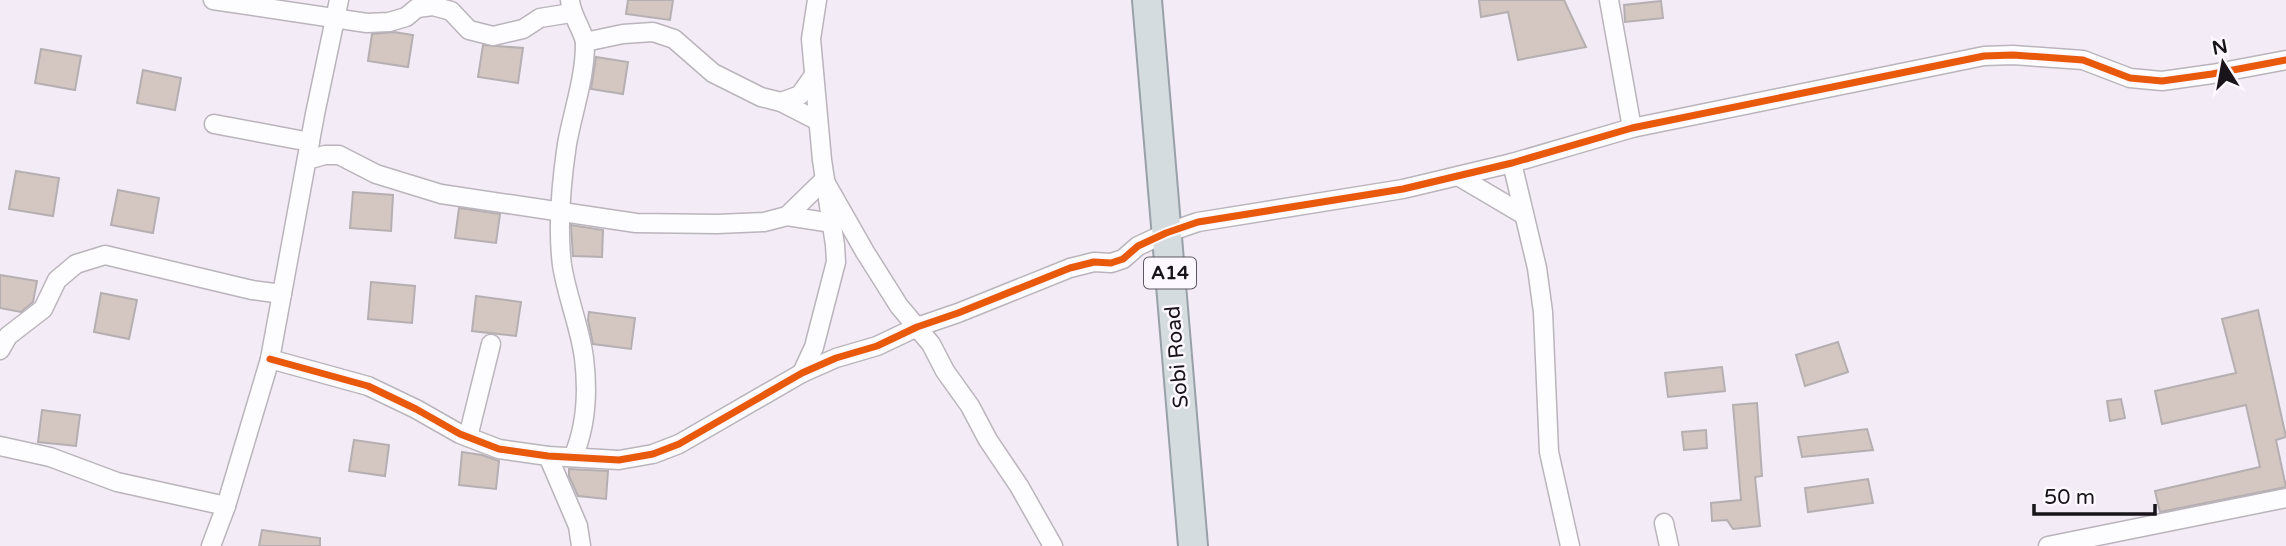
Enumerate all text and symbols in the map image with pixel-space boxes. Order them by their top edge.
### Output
north arrow [2188,28,2258,98]
text: N [2210,35,2230,60]
road number: A14 [1144,258,1196,288]
street label: Sobi Road [1160,305,1194,409]
scale bar [2034,472,2155,516]
text: 50 m [2044,485,2095,510]

